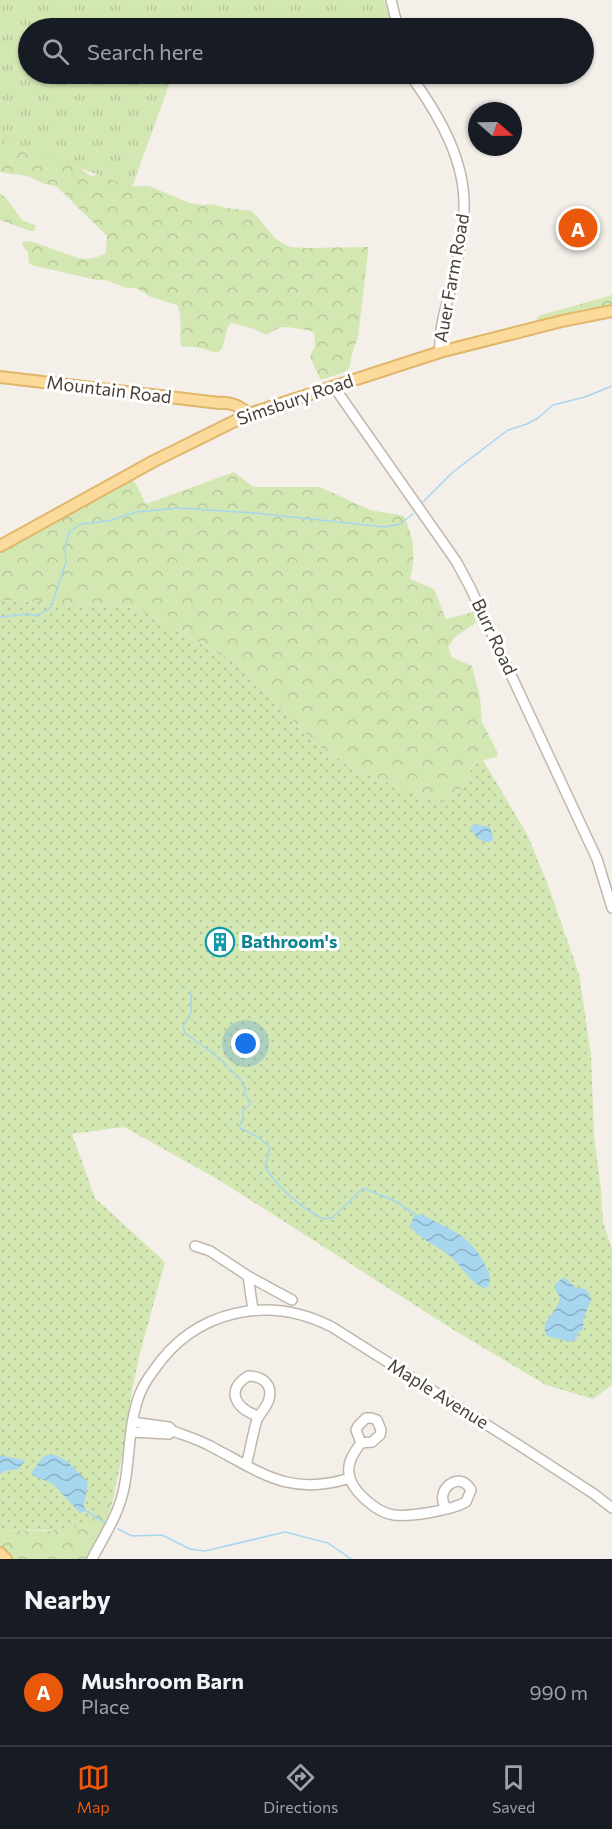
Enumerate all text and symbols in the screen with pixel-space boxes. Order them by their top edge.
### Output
search box [18,18,594,84]
icon: search [39,35,72,68]
text: Search here [87,38,203,65]
north arrow [468,102,522,156]
pin: A [558,206,598,250]
street label: Auer Farm Road [429,212,473,344]
street label: Simsbury Road [234,369,356,429]
street label: Mountain Road [45,370,173,408]
street label: Burr Road [468,595,522,678]
building icon: Bathroom's [204,926,236,958]
place label: Bathroom's [241,930,337,952]
your location [231,1029,260,1058]
street label: Maple Avenue [384,1353,493,1433]
text: Nearby [24,1583,111,1614]
text: Mushroom Barn [81,1667,244,1694]
text: A [36,1680,51,1704]
text: 990 m [529,1680,588,1704]
text: Place [81,1694,130,1718]
tab: Map [77,1761,110,1816]
tab: Directions [263,1761,338,1816]
tab: Saved [492,1761,535,1816]

